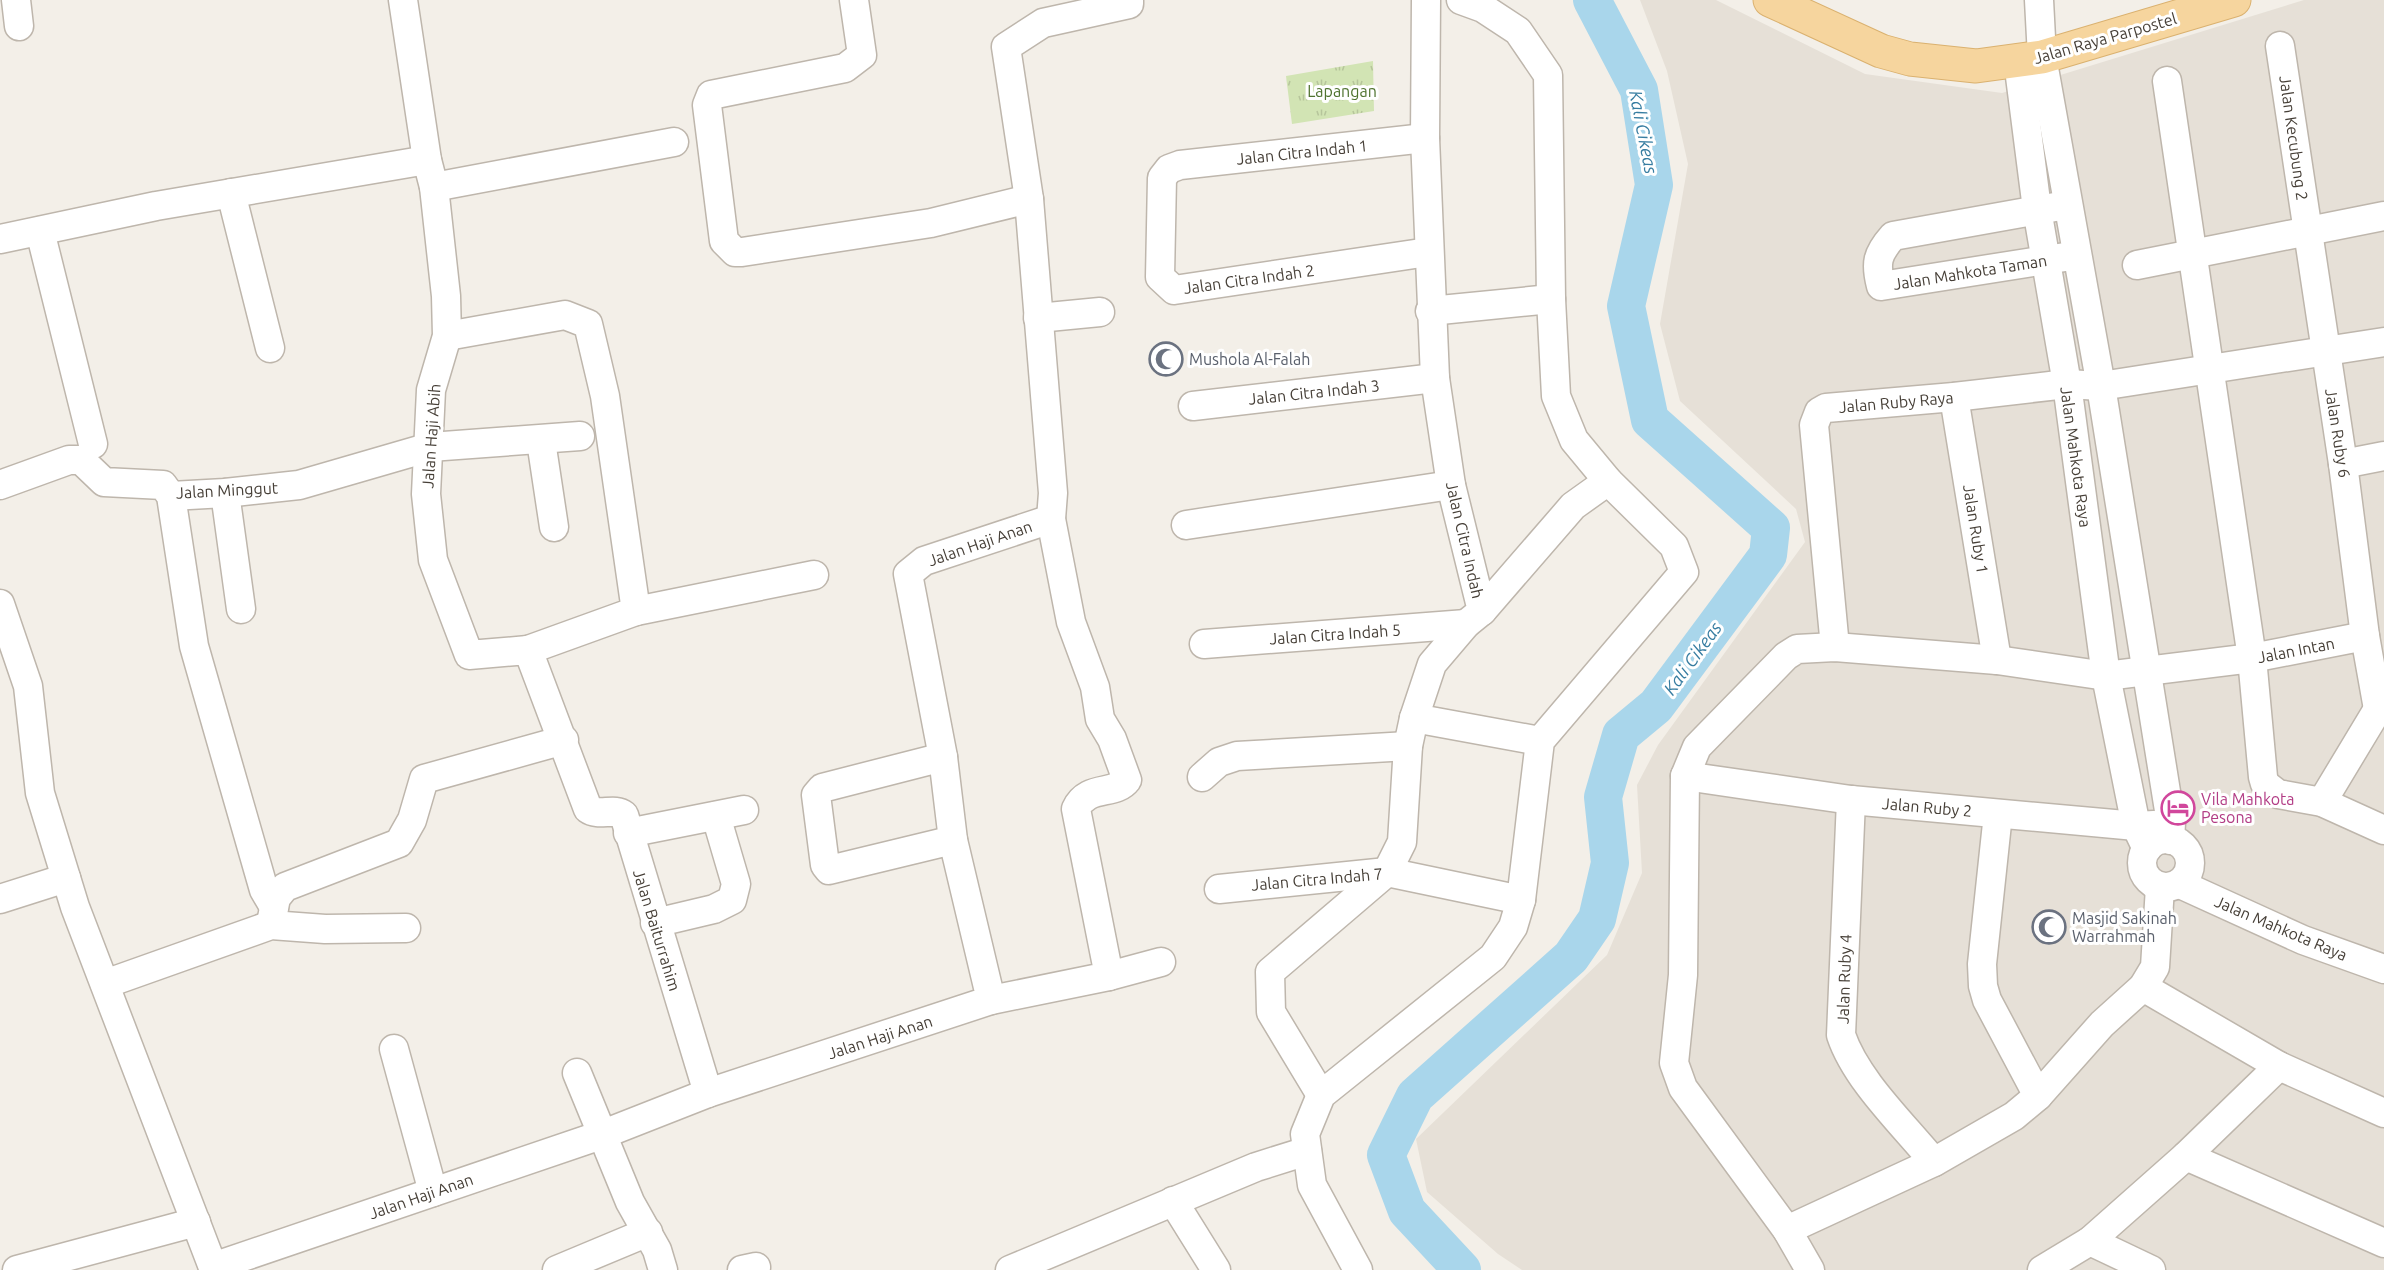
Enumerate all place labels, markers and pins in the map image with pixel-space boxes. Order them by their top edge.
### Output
mosque icon: Mushola Al-Falah [1148,341,1184,377]
place label: Mushola Al-Falah [1189,350,1310,368]
hotel icon: Vila Mahkota Pesona [2160,790,2196,826]
place label: Vila Mahkota Pesona [2201,790,2295,826]
mosque icon: Masjid Sakinah Warrahmah [2031,909,2067,945]
place label: Masjid Sakinah Warrahmah [2072,909,2177,945]

